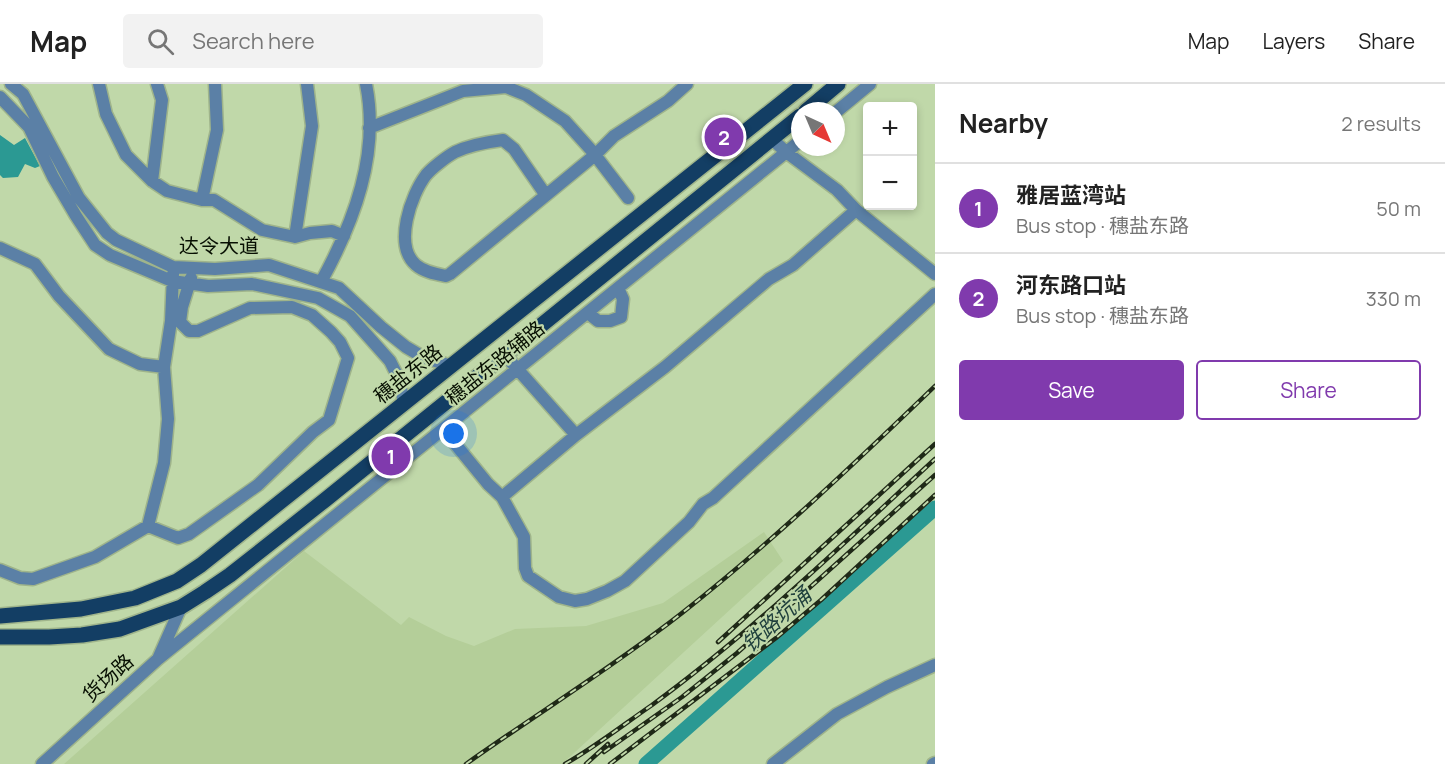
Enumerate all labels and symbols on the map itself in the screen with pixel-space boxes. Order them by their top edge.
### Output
north arrow [791,102,845,156]
pin: 2 [704,115,744,160]
street label: 达令大道 [179,232,259,259]
street label: 穗盐东路辅路 [440,314,550,411]
street label: 穗盐东路 [368,338,447,409]
your location [439,419,468,448]
pin: 1 [372,434,410,478]
water label: 铁路坑涌 [736,579,818,658]
street label: 货场路 [76,648,139,708]

